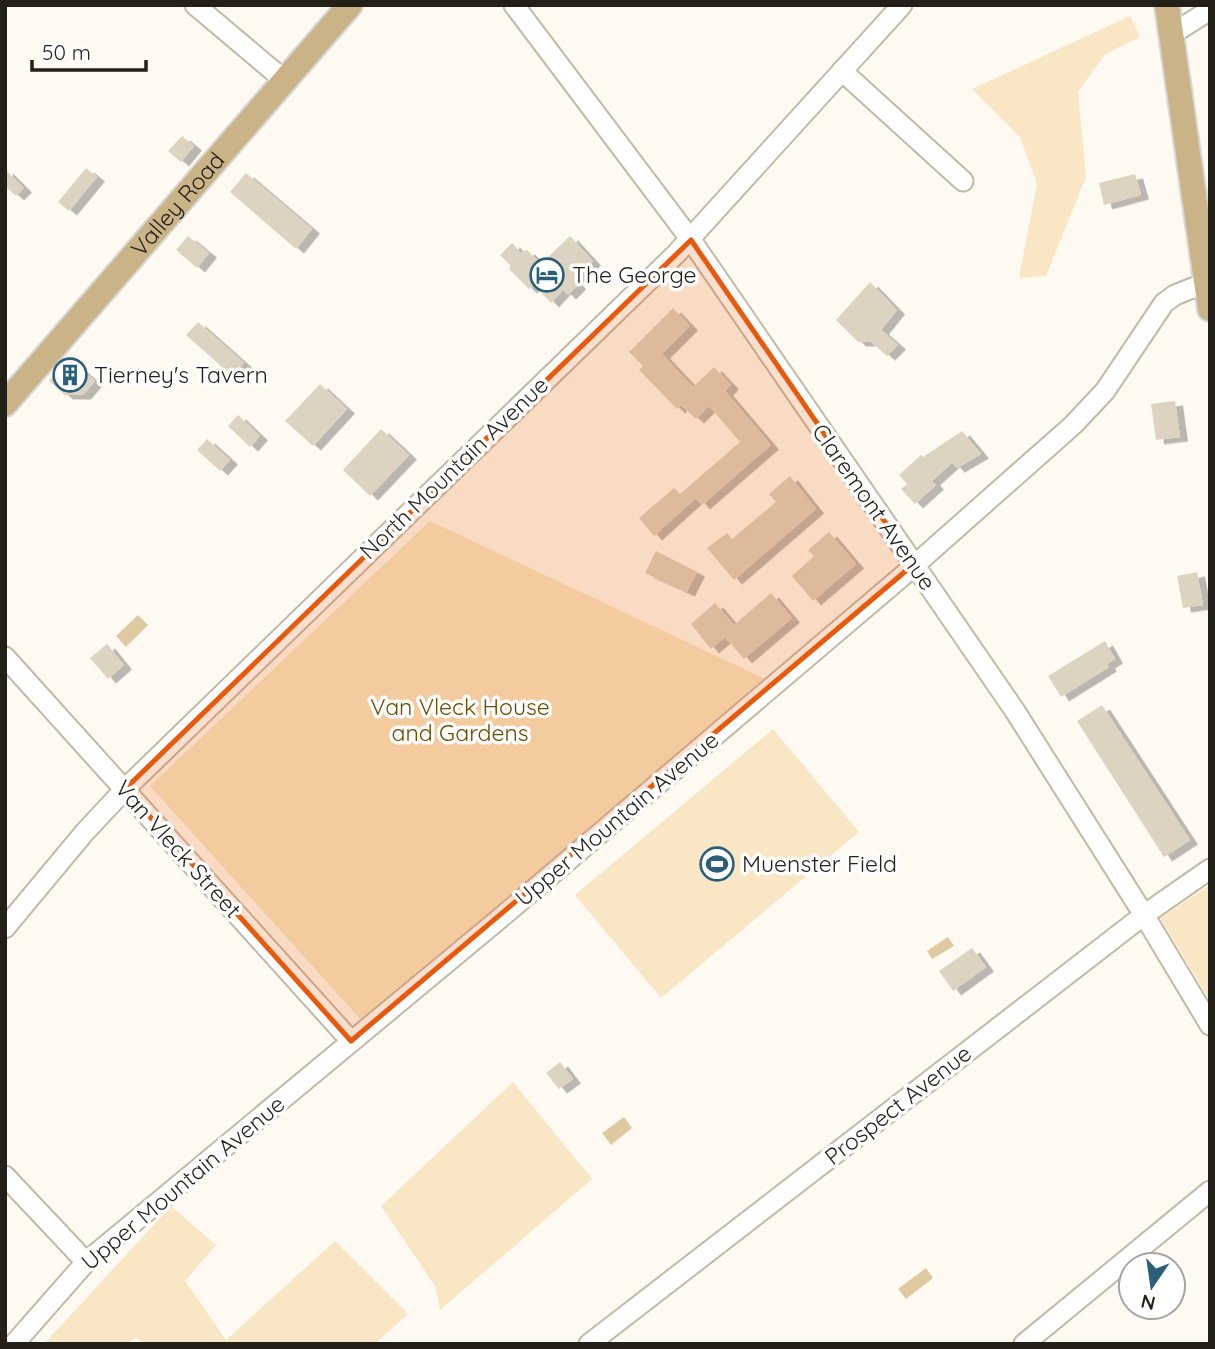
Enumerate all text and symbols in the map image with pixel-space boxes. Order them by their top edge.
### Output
scale bar [32,28,145,72]
text: 50 m [42,39,91,65]
street label: Valley Road [124,146,230,262]
hotel icon: The George [528,256,566,294]
place label: The George [572,260,697,289]
building icon: Tierney's Tavern [51,356,89,394]
place label: Tierney's Tavern [94,360,268,389]
street label: North Mountain Avenue [353,370,554,565]
street label: Claremont Avenue [806,418,943,596]
park label: Van Vleck House and Gardens [370,692,550,747]
street label: Upper Mountain Avenue [509,725,724,912]
street label: Van Vleck Street [109,774,248,924]
sports icon: Muenster Field [698,845,736,883]
place label: Muenster Field [742,849,897,878]
street label: Prospect Avenue [819,1038,977,1171]
street label: Upper Mountain Avenue [75,1089,290,1276]
north arrow [1117,1251,1187,1321]
text: N [1139,1289,1158,1316]

